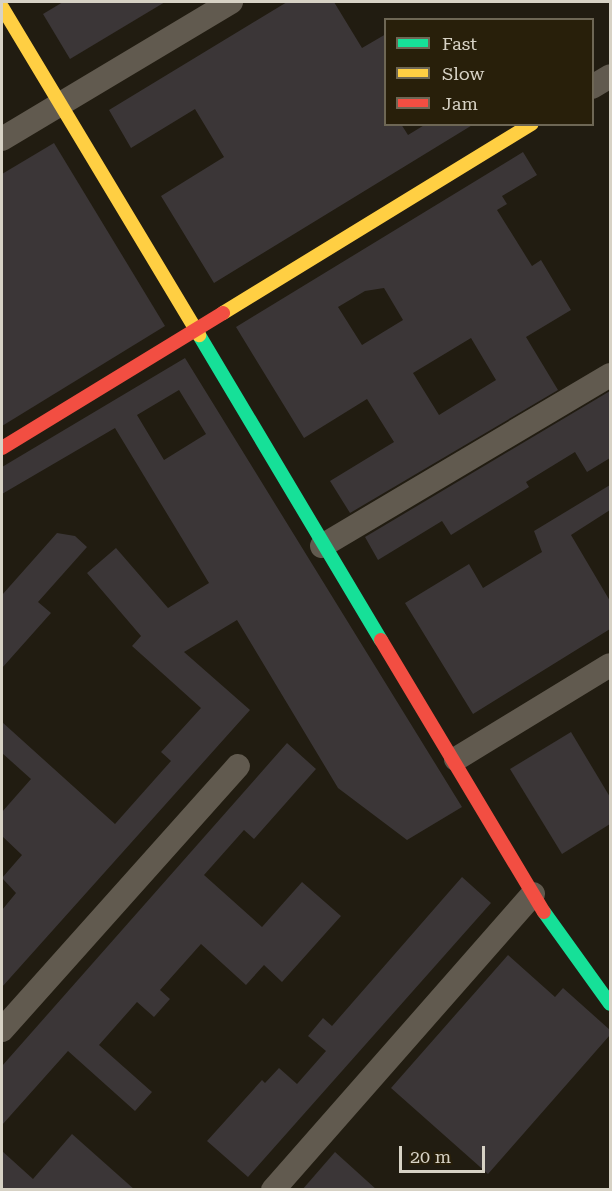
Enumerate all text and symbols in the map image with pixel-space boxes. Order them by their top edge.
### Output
legend [384,18,594,126]
text: Fast [442,33,477,54]
text: Slow [442,63,484,84]
text: Jam [442,93,478,114]
scale bar [402,1134,488,1172]
text: 20 m [410,1146,451,1167]

